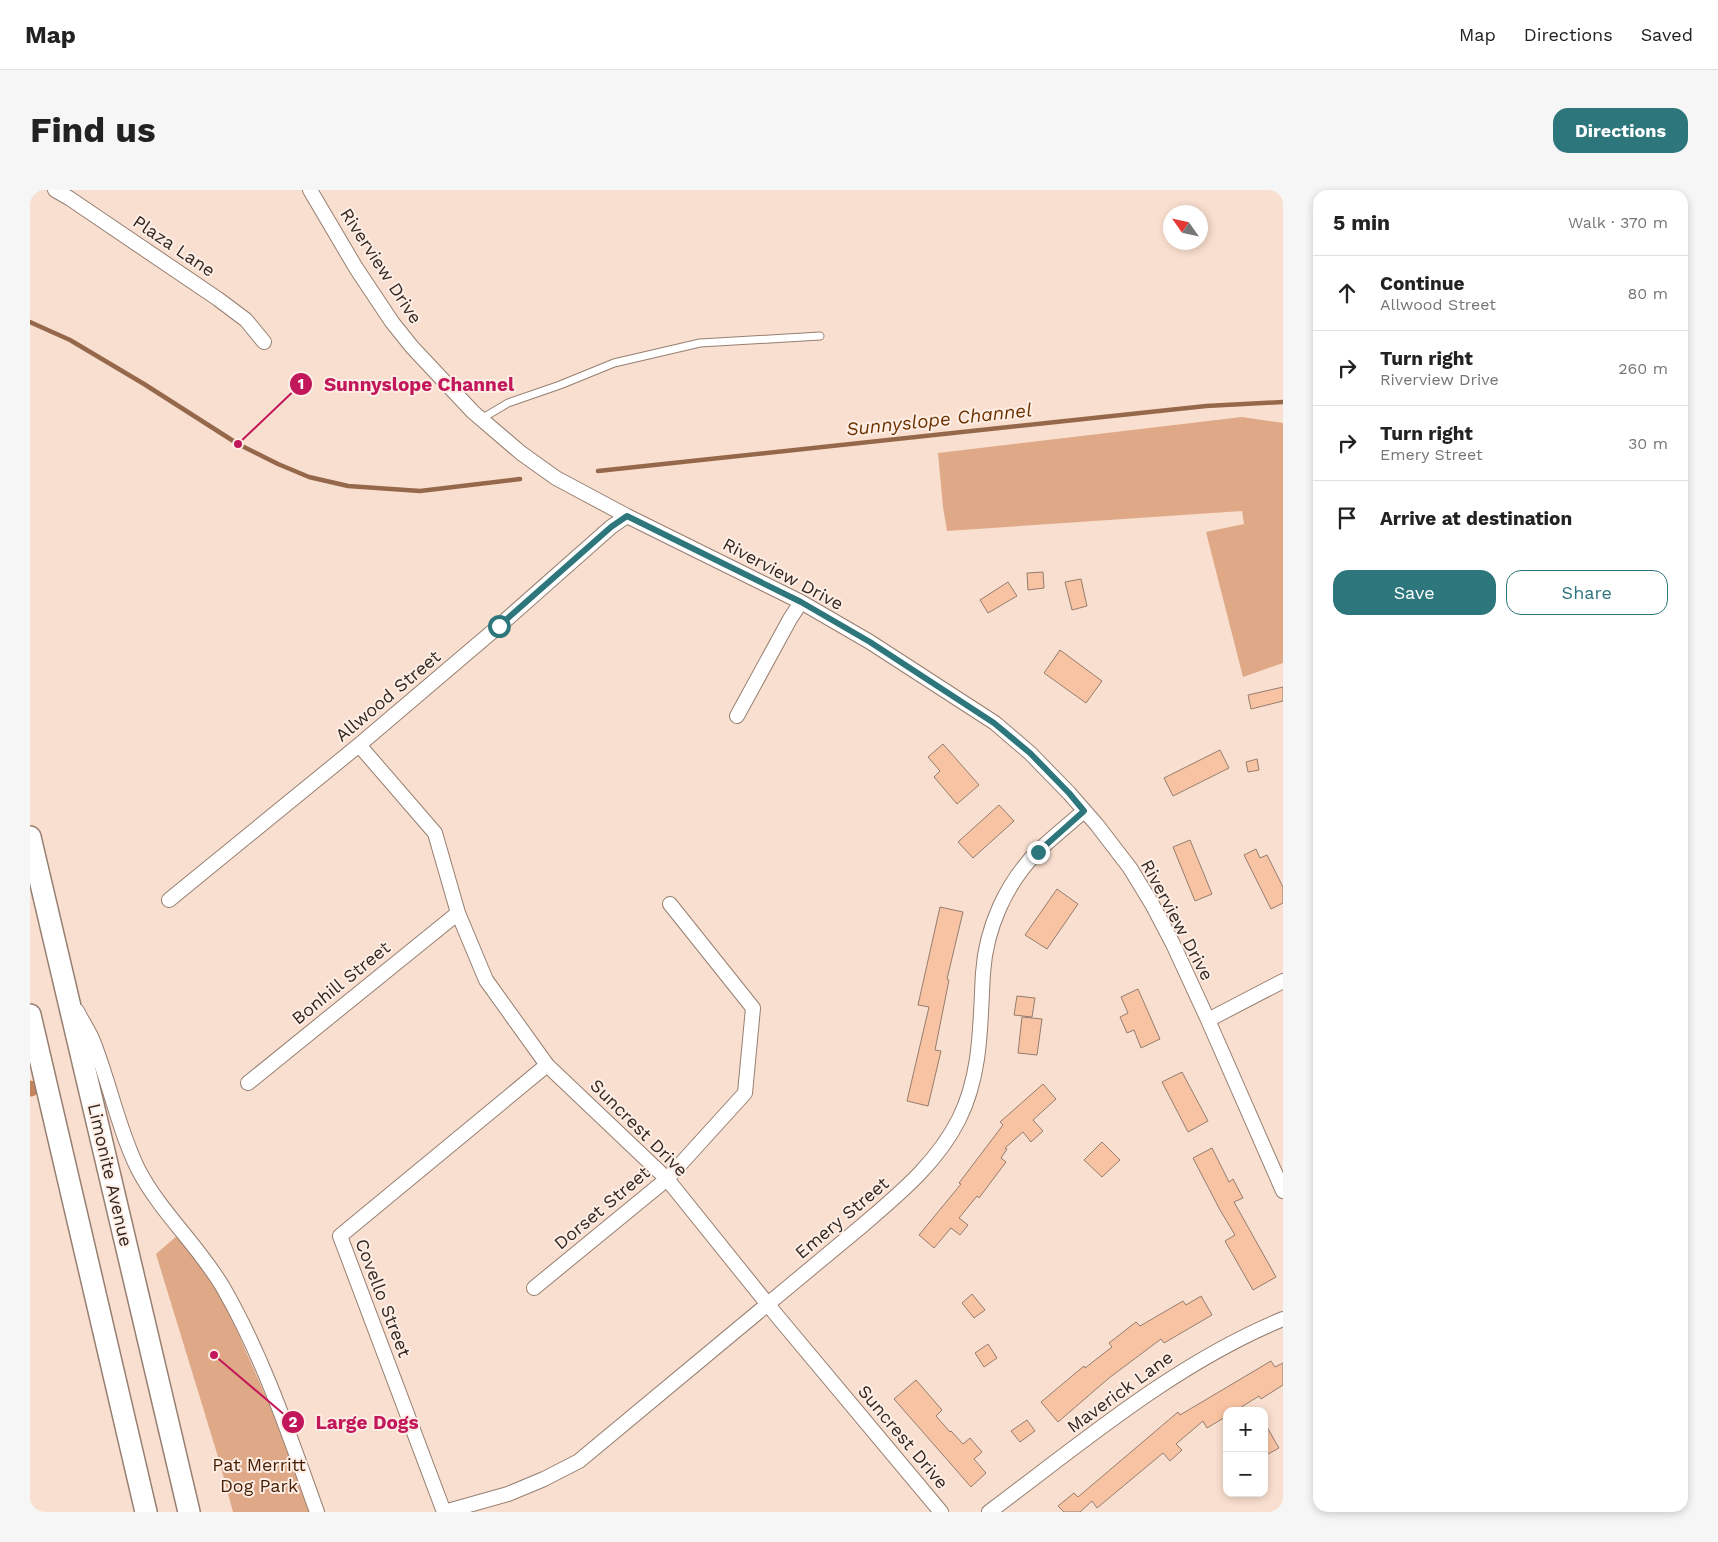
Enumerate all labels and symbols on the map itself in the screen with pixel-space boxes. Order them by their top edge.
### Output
street label: Riverview Drive [336,204,427,327]
north arrow [1163,205,1208,250]
street label: Plaza Lane [129,210,219,281]
callout: Sunnyslope Channel [288,367,524,401]
text: Sunnyslope Channel [324,373,515,396]
text: 1 [298,375,304,393]
water label: Sunnyslope Channel [845,398,1033,441]
street label: Riverview Drive [719,533,847,614]
route start [488,615,511,638]
street label: Allwood Street [331,645,445,746]
route end [1027,841,1050,864]
street label: Riverview Drive [1137,856,1218,984]
street label: Bonhill Street [287,936,394,1029]
street label: Suncrest Drive [586,1075,692,1181]
street label: Limonite Avenue [84,1101,137,1249]
street label: Dorset Street [550,1161,654,1254]
street label: Emery Street [791,1172,893,1263]
street label: Covello Street [351,1236,416,1360]
street label: Maverick Lane [1063,1346,1177,1437]
street label: Suncrest Drive [854,1380,953,1493]
callout: Large Dogs [281,1405,429,1439]
text: Large Dogs [315,1411,419,1434]
text: 2 [289,1413,298,1431]
park label: Pat Merritt Dog Park [212,1454,306,1496]

